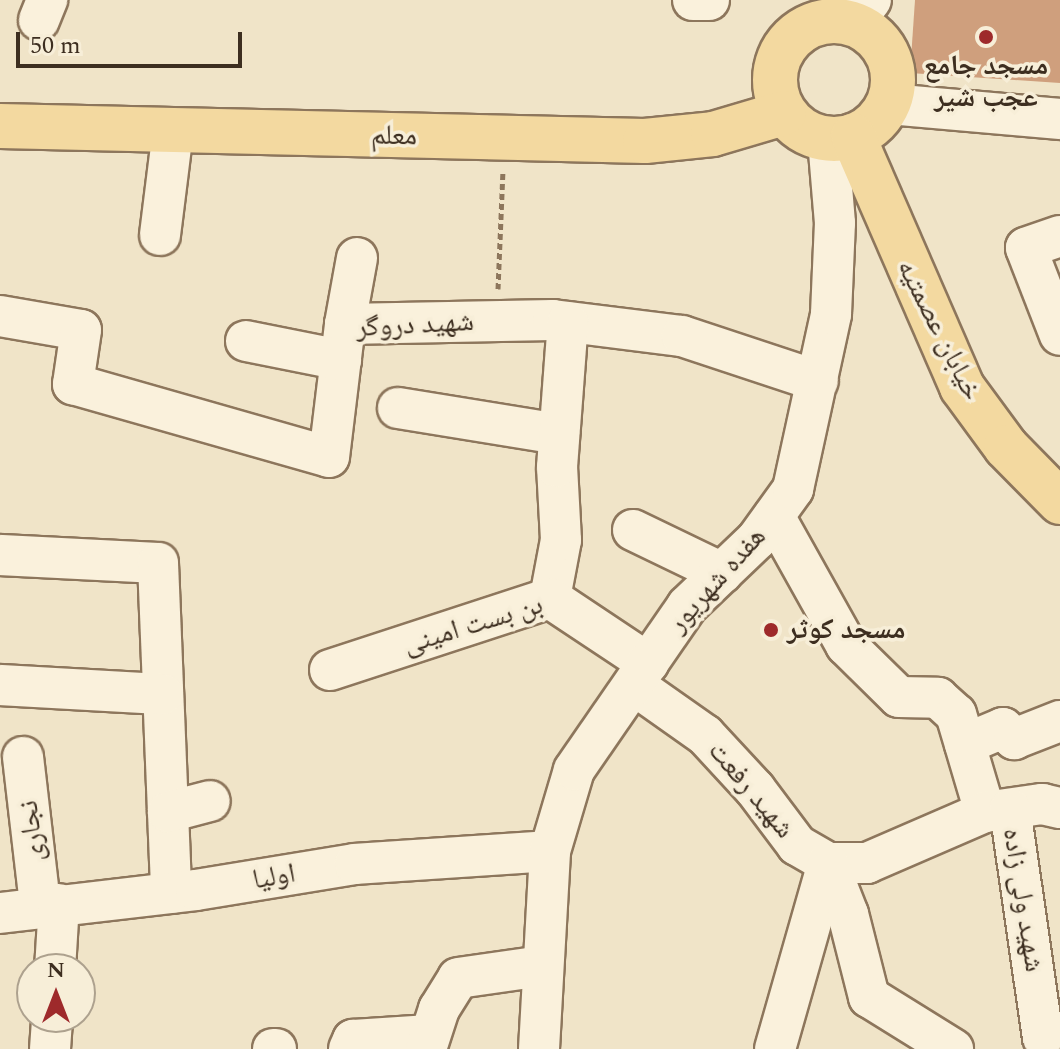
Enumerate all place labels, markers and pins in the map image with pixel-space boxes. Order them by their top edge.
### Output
marker: مسجد جامع عجب شیر [977,28,995,46]
place label: مسجد جامع عجب شیر [924,49,1048,115]
place label: مسجد کوثر [787,613,905,647]
marker: مسجد کوثر [762,621,780,639]

